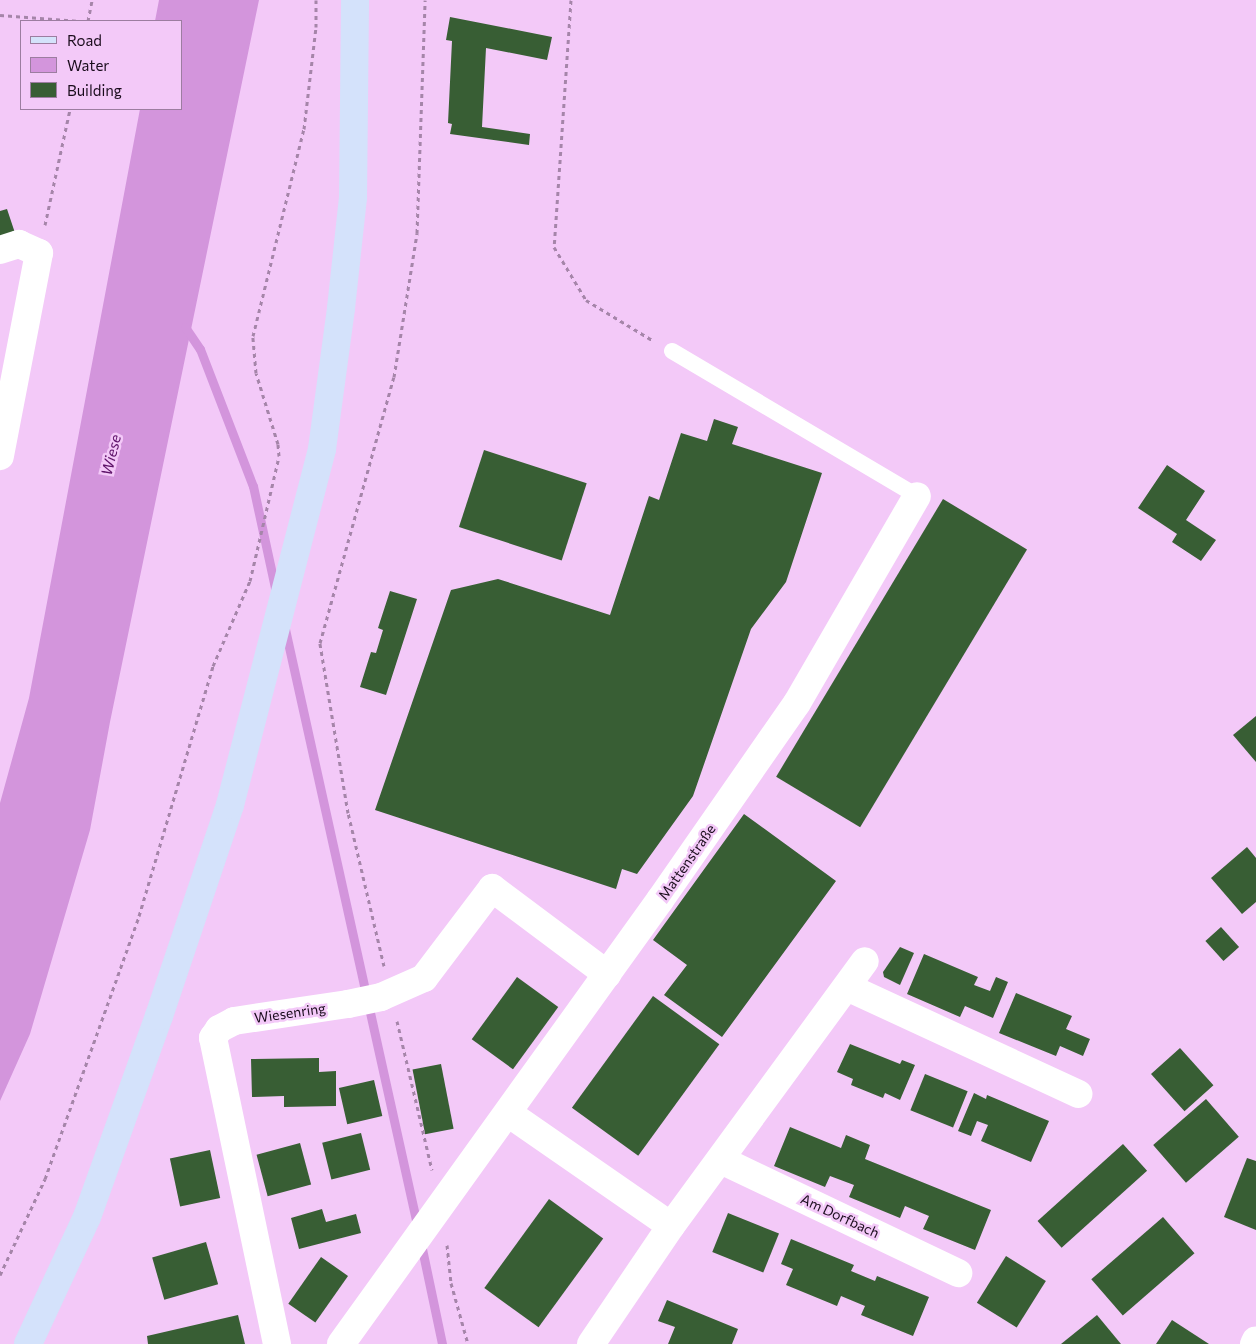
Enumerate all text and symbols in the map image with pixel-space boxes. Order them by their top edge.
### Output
legend [20,20,182,110]
text: Road [67,31,102,49]
text: Water [67,56,109,74]
text: Building [67,81,122,99]
water label: Wiese [97,433,125,477]
street label: Mattenstraße [655,821,719,903]
street label: Wiesenring [253,1000,327,1026]
street label: Am Dorfbach [798,1190,882,1242]

